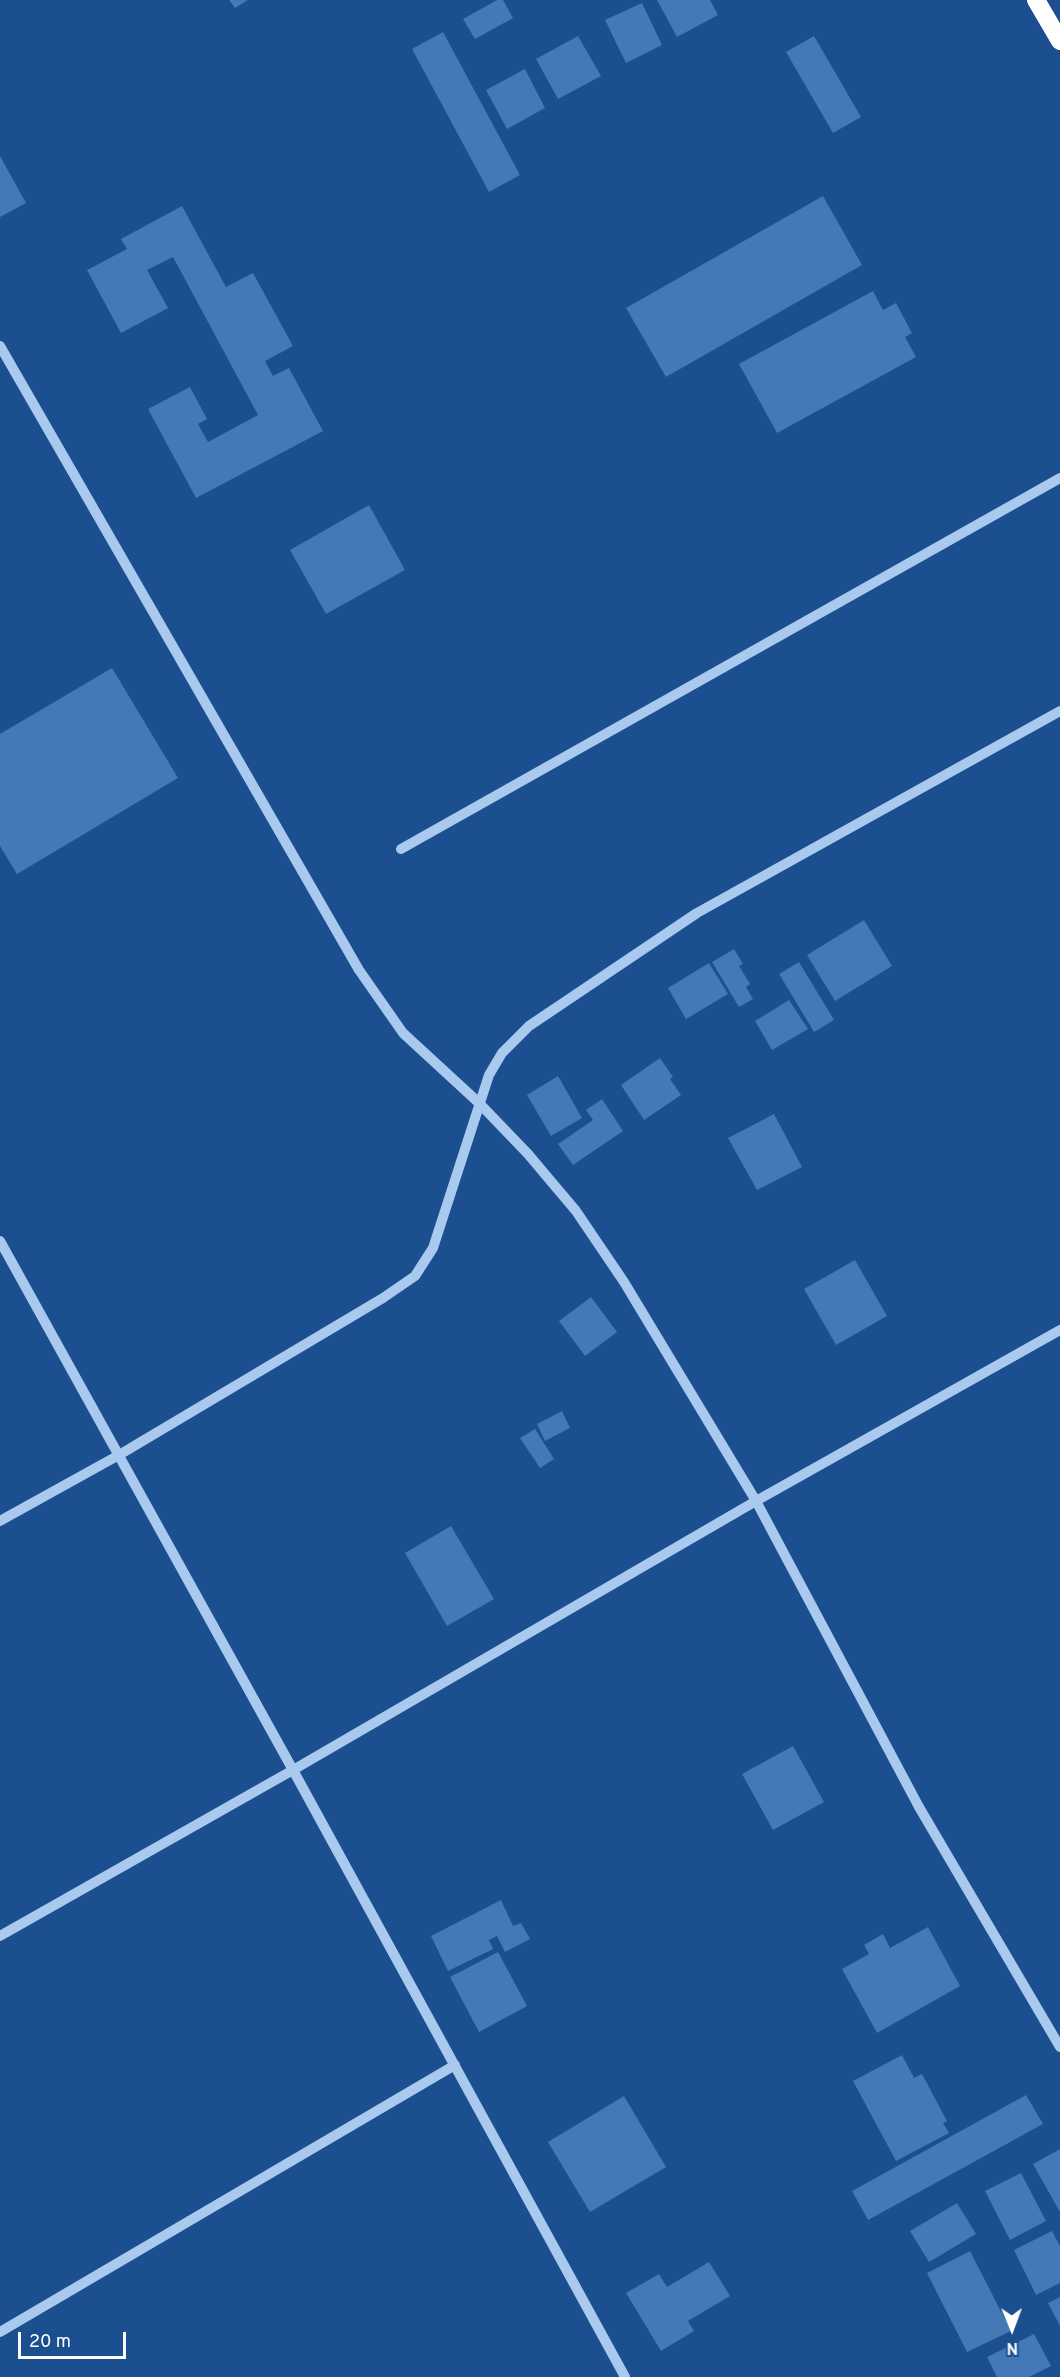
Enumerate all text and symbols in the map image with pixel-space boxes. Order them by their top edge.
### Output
north arrow [982,2299,1042,2359]
scale bar [21,2320,129,2358]
text: 20 m [29,2331,71,2354]
text: N [1006,2337,1018,2357]

